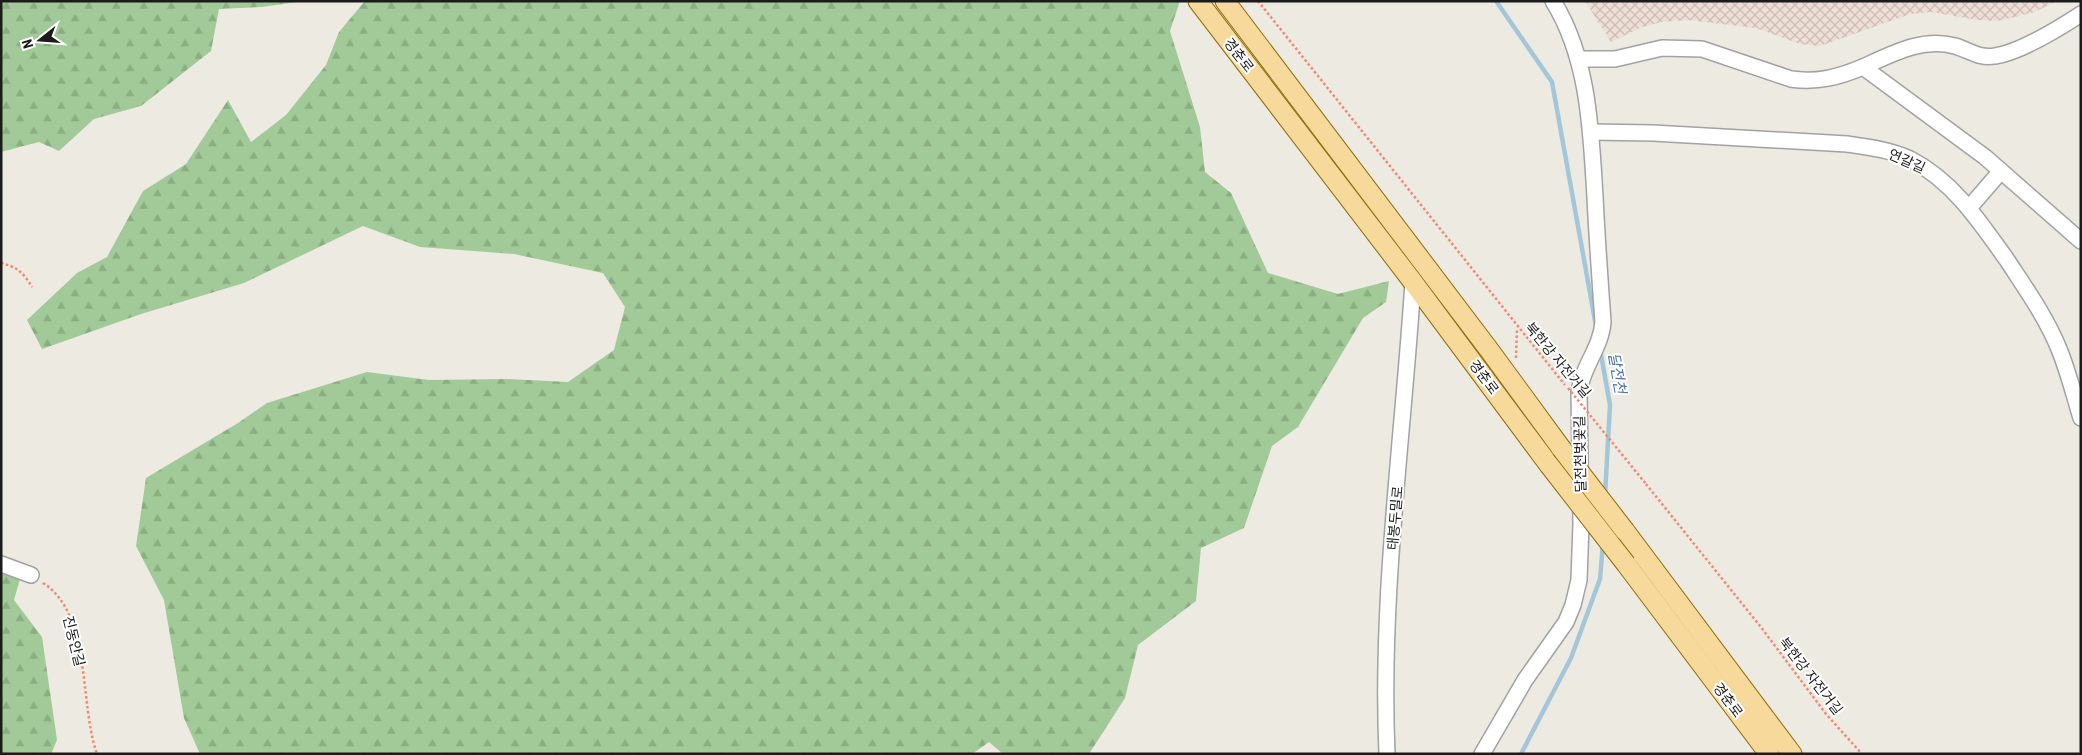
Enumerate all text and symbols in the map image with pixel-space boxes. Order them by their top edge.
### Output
north arrow [15,15,65,65]
street label: 경춘로 [1221,35,1257,75]
text: N [19,37,36,50]
street label: 연갈길 [1886,146,1928,176]
street label: 북한강 자전거길 [1522,319,1594,401]
water label: 달전천 [1605,351,1630,397]
street label: 경춘로 [1466,357,1502,397]
street label: 달전천벚꽃길 [1571,415,1589,493]
street label: 태봉두밀로 [1384,485,1406,551]
street label: 진동안길 [60,614,88,668]
street label: 북한강 자전거길 [1776,634,1846,718]
street label: 경춘로 [1710,680,1746,720]

